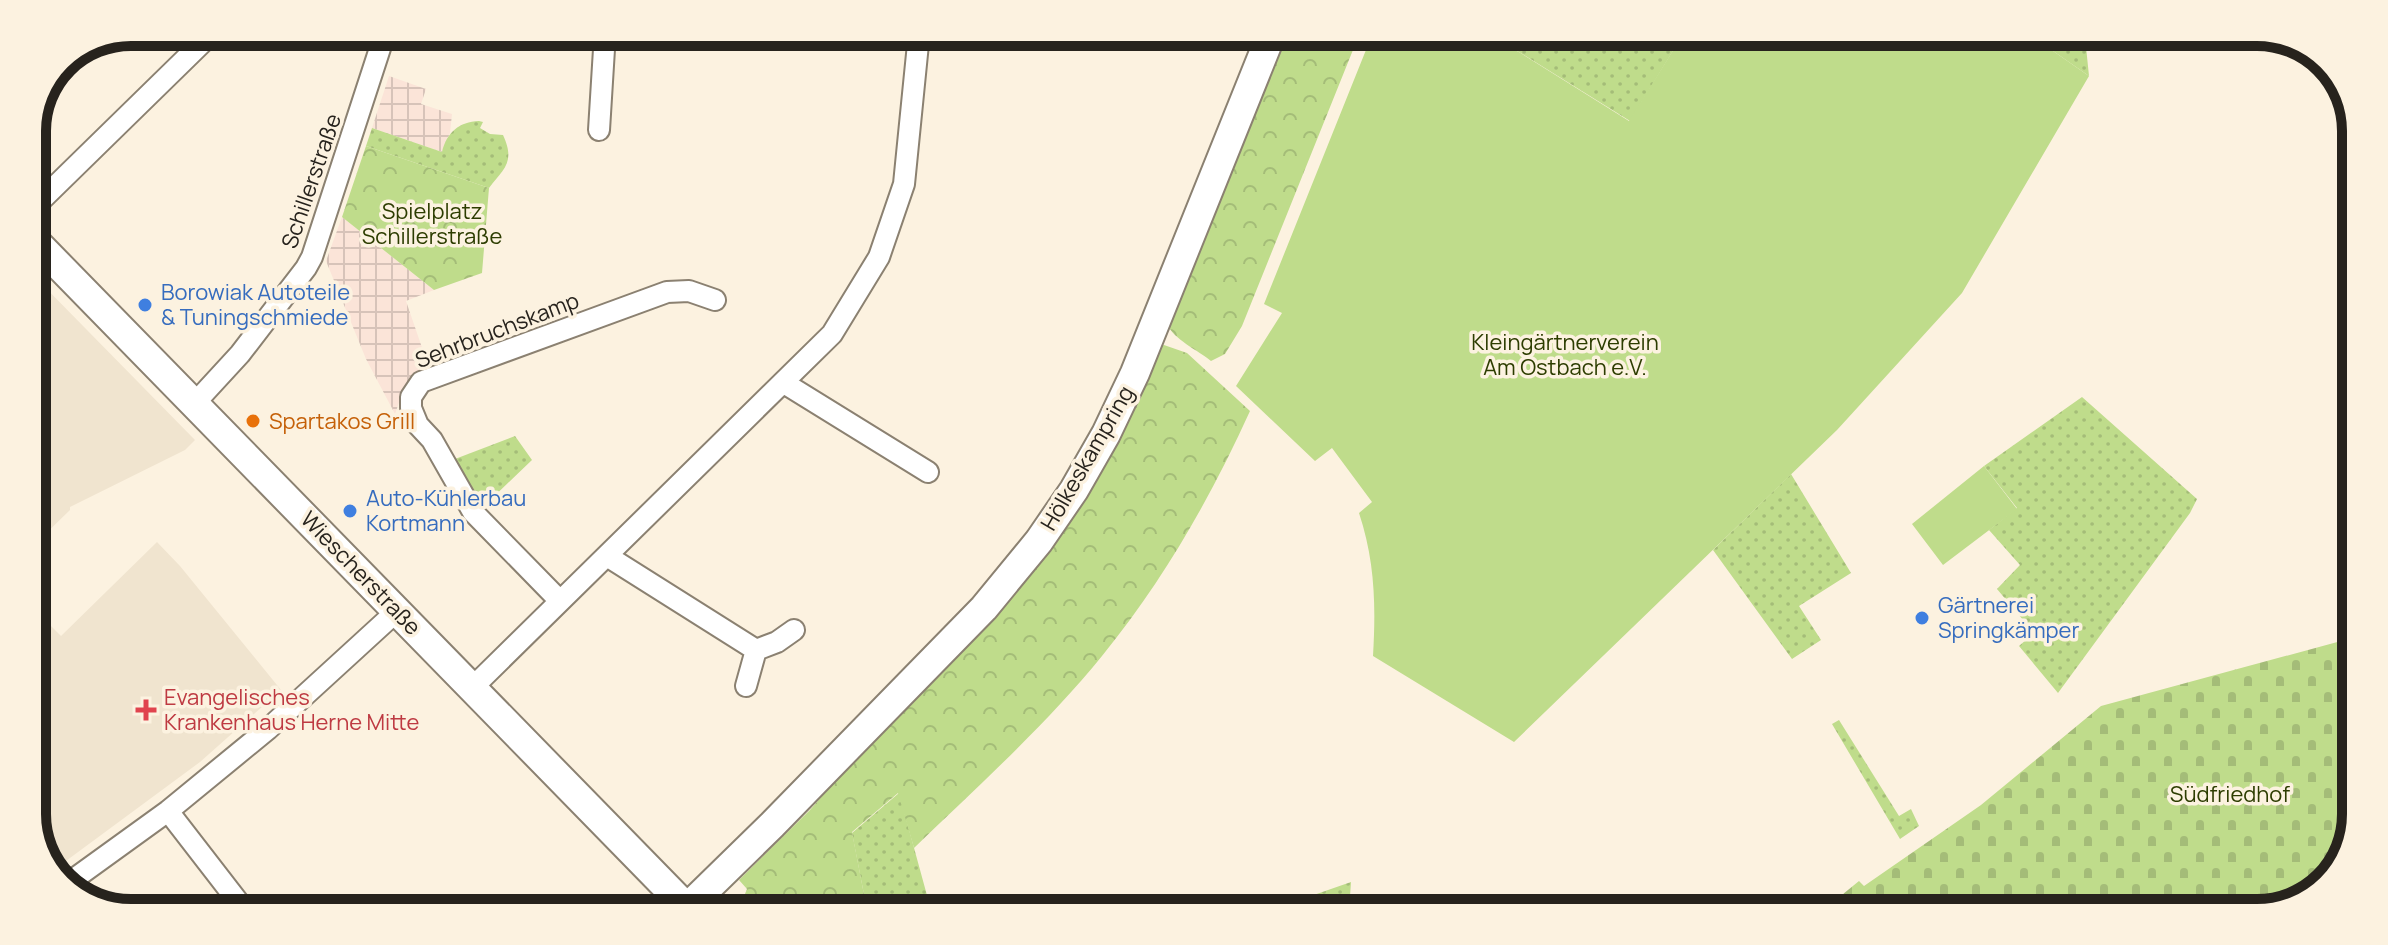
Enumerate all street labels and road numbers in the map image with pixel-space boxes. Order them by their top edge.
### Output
street label: Schillerstraße [274,109,348,252]
street label: Sehrbruchskamp [411,285,583,375]
street label: Hölkeskampring [1033,380,1141,536]
street label: Wiescherstraße [294,505,428,642]

